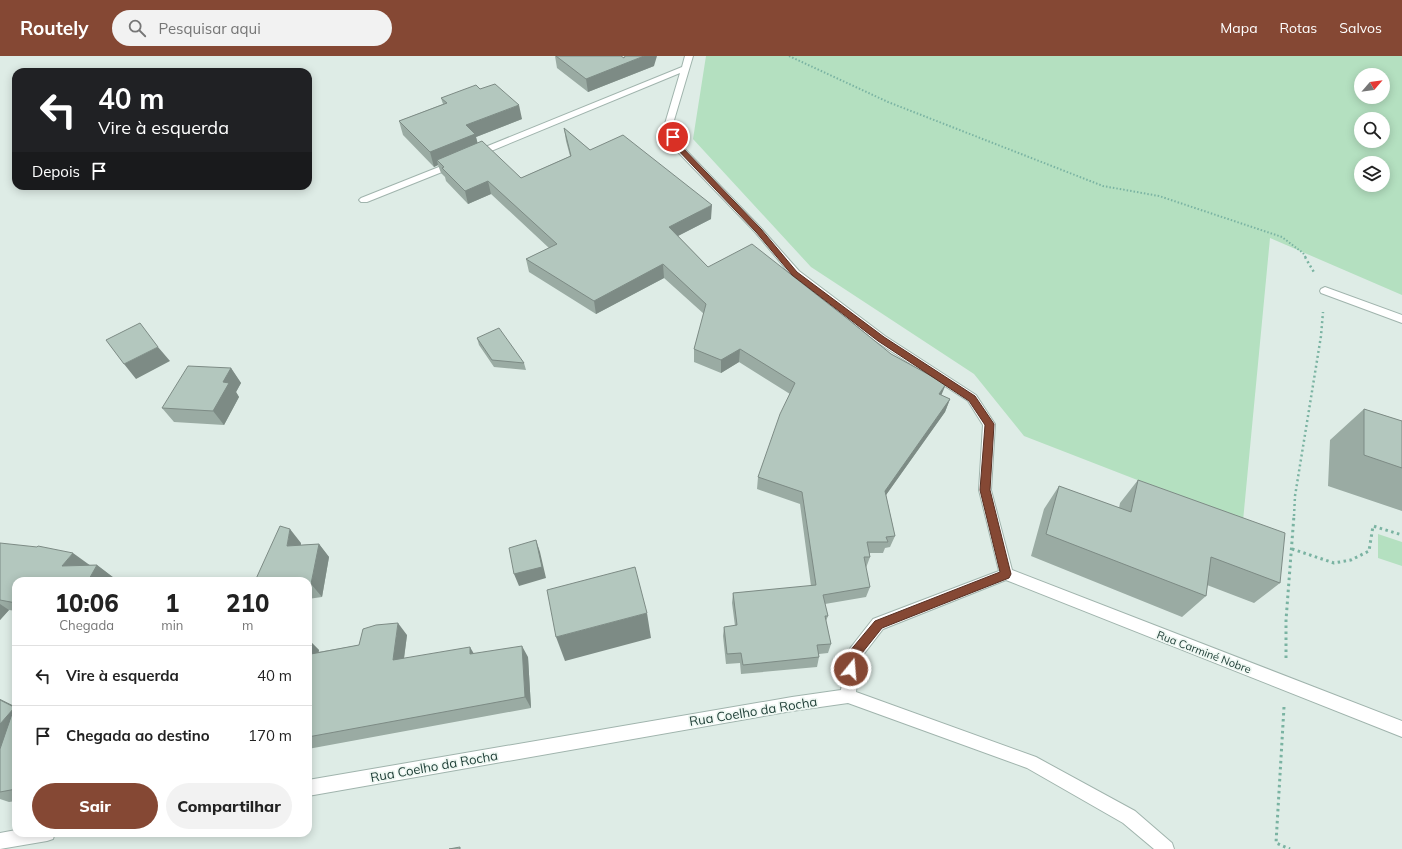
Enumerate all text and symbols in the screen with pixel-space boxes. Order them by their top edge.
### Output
search box [112,10,392,46]
text: Routely [20,16,88,40]
icon: search [126,17,148,39]
text: Pesquisar aqui [158,19,261,38]
text: Mapa [1220,19,1258,37]
text: Rotas [1280,19,1317,37]
text: Salvos [1339,19,1382,37]
north arrow [1354,68,1390,104]
map controls [1354,68,1390,192]
text: 40 m [98,81,164,116]
icon: left [32,84,84,136]
button: search [1354,112,1390,148]
text: Vire à esquerda [98,116,229,139]
pin [656,120,690,154]
icon: arrive [662,126,684,148]
button: layers [1354,156,1390,192]
icon: arrive [88,160,110,182]
text: Depois [32,162,80,181]
text: 10:06 [55,588,119,618]
text: 1 [165,588,180,618]
text: 210 [226,588,269,618]
text: Chegada [59,617,114,633]
text: min [161,617,183,633]
text: m [242,617,253,633]
street label: Rua Carminé Nobre [1155,628,1253,676]
position arrow [830,648,872,690]
icon: left [32,665,54,687]
text: Vire à esquerda [66,666,179,685]
text: 40 m [257,666,292,685]
street label: Rua Coelho da Rocha [688,693,818,729]
icon: arrive [32,725,54,747]
text: Chegada ao destino [66,726,210,745]
text: 170 m [248,726,292,745]
street label: Rua Coelho da Rocha [369,747,499,785]
button: Sair [32,783,158,829]
button: Compartilhar [166,783,292,829]

